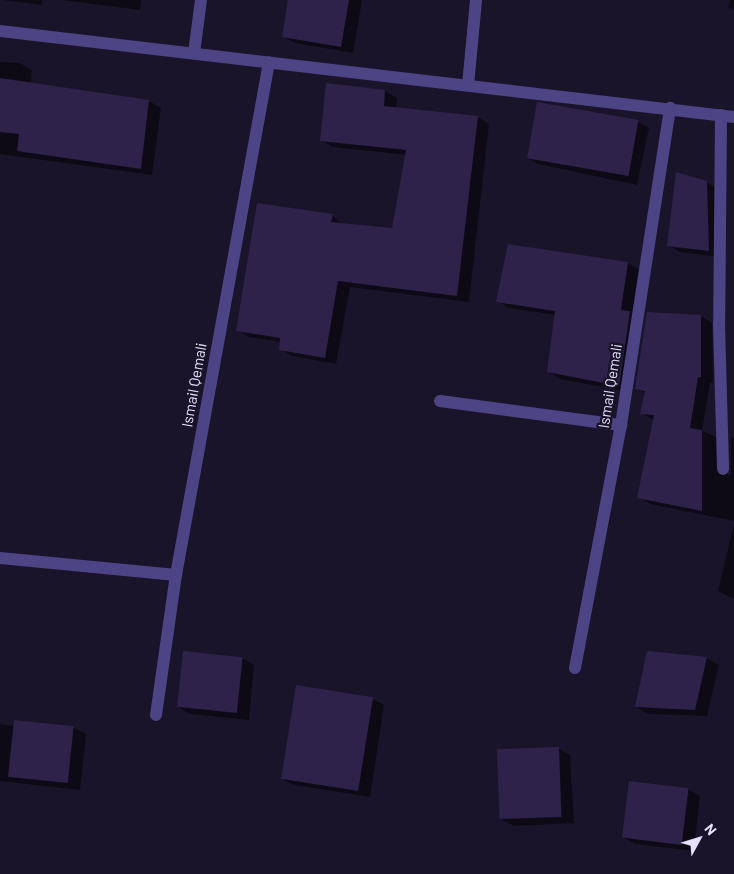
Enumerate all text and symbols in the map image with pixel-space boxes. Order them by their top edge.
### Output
street label: Ismail Qemali [178,341,210,429]
street label: Ismail Qemali [594,342,626,430]
north arrow [674,814,724,864]
text: N [702,820,721,838]

